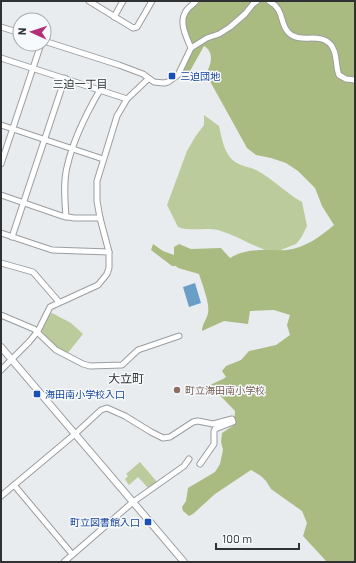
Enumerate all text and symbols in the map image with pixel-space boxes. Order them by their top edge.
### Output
north arrow [12,12,52,52]
text: N [15,27,28,35]
place label: 三迫団地 [180,70,221,82]
marker: 三迫団地 [167,71,177,81]
district label: 三迫一丁目 [53,77,108,90]
district label: 大立町 [108,371,144,385]
place label: 町立海田南小学校 [185,384,265,396]
marker: 町立海田南小学校 [172,385,182,395]
place label: 海田南小学校入口 [45,388,125,400]
marker: 海田南小学校入口 [32,389,42,399]
place label: 町立図書館入口 [70,516,140,528]
marker: 町立図書館入口 [143,517,153,527]
scale bar [216,525,299,551]
text: 100 m [222,531,252,545]

